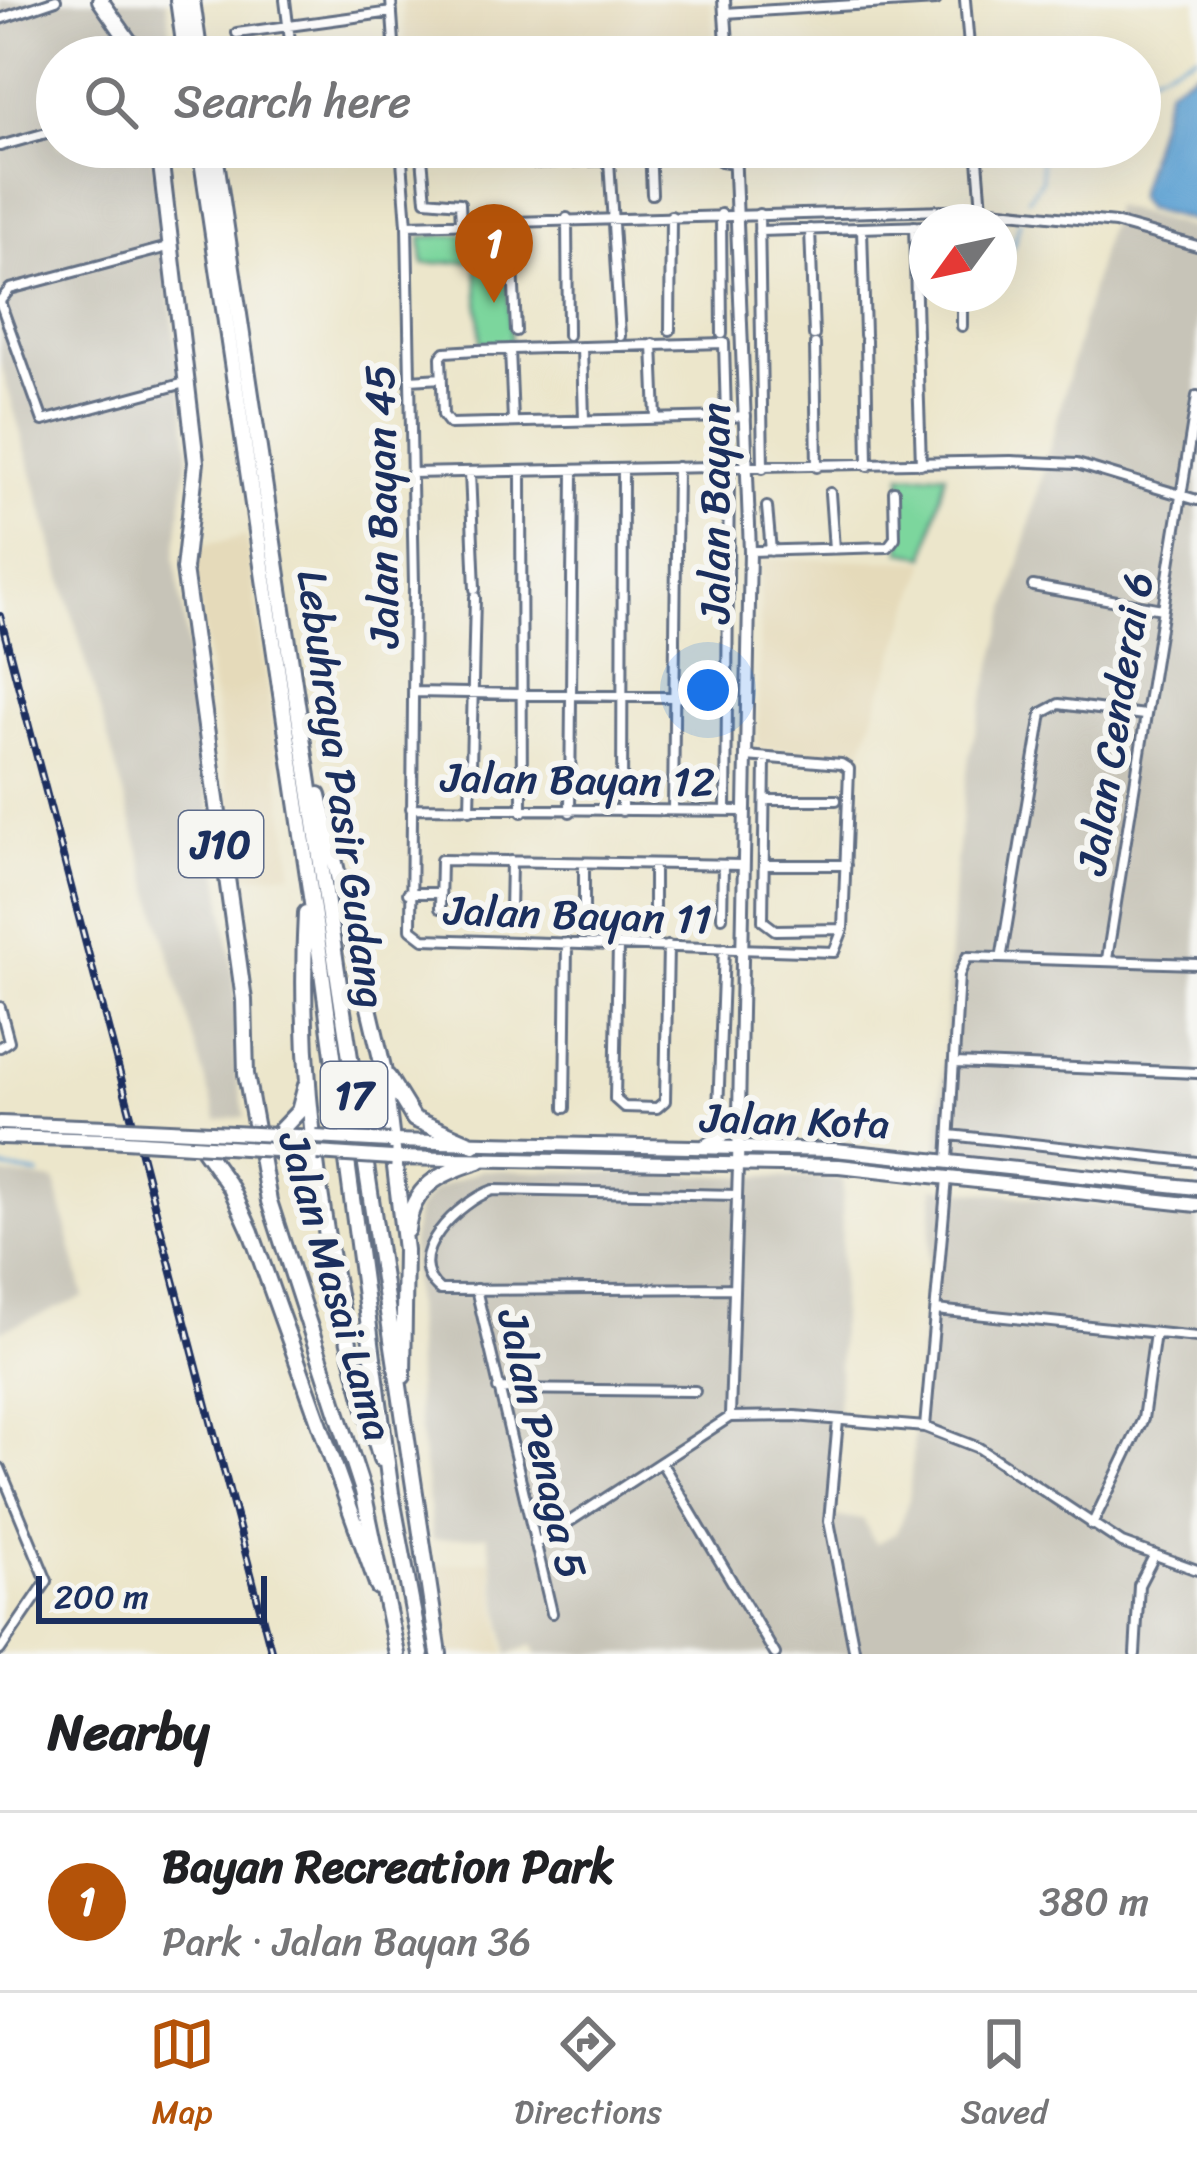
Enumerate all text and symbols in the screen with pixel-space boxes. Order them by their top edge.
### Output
search box [36,36,1161,168]
text: Search here [174,62,411,142]
icon: search [78,69,144,135]
pin: 1 [455,204,533,303]
north arrow [909,204,1017,312]
street label: Jalan Bayan 45 [343,364,422,650]
street label: Jalan Bayan [678,403,752,625]
street label: Lebuhraya Pasir Gudang [275,565,409,1013]
street label: Jalan Cenderai 6 [1054,567,1175,882]
your location [678,660,738,720]
street label: Jalan Bayan 12 [438,741,716,819]
road number: J10 [179,811,263,877]
street label: Jalan Bayan 11 [441,873,713,957]
road number: 17 [321,1062,387,1128]
street label: Jalan Kota [697,1081,891,1161]
street label: Jalan Masai Lama [256,1121,416,1450]
street label: Jalan Penaga 5 [475,1300,609,1587]
text: 200 m [54,1568,149,1626]
scale bar [36,1570,267,1623]
text: Nearby [48,1687,209,1777]
text: Bayan Recreation Park [162,1827,614,1907]
text: 1 [79,1867,95,1936]
text: 380 m [1039,1867,1149,1936]
text: Park · Jalan Bayan 36 [162,1907,531,1976]
tab: Map [149,2011,215,2141]
tab: Directions [514,2011,662,2141]
tab: Saved [961,2011,1048,2141]

